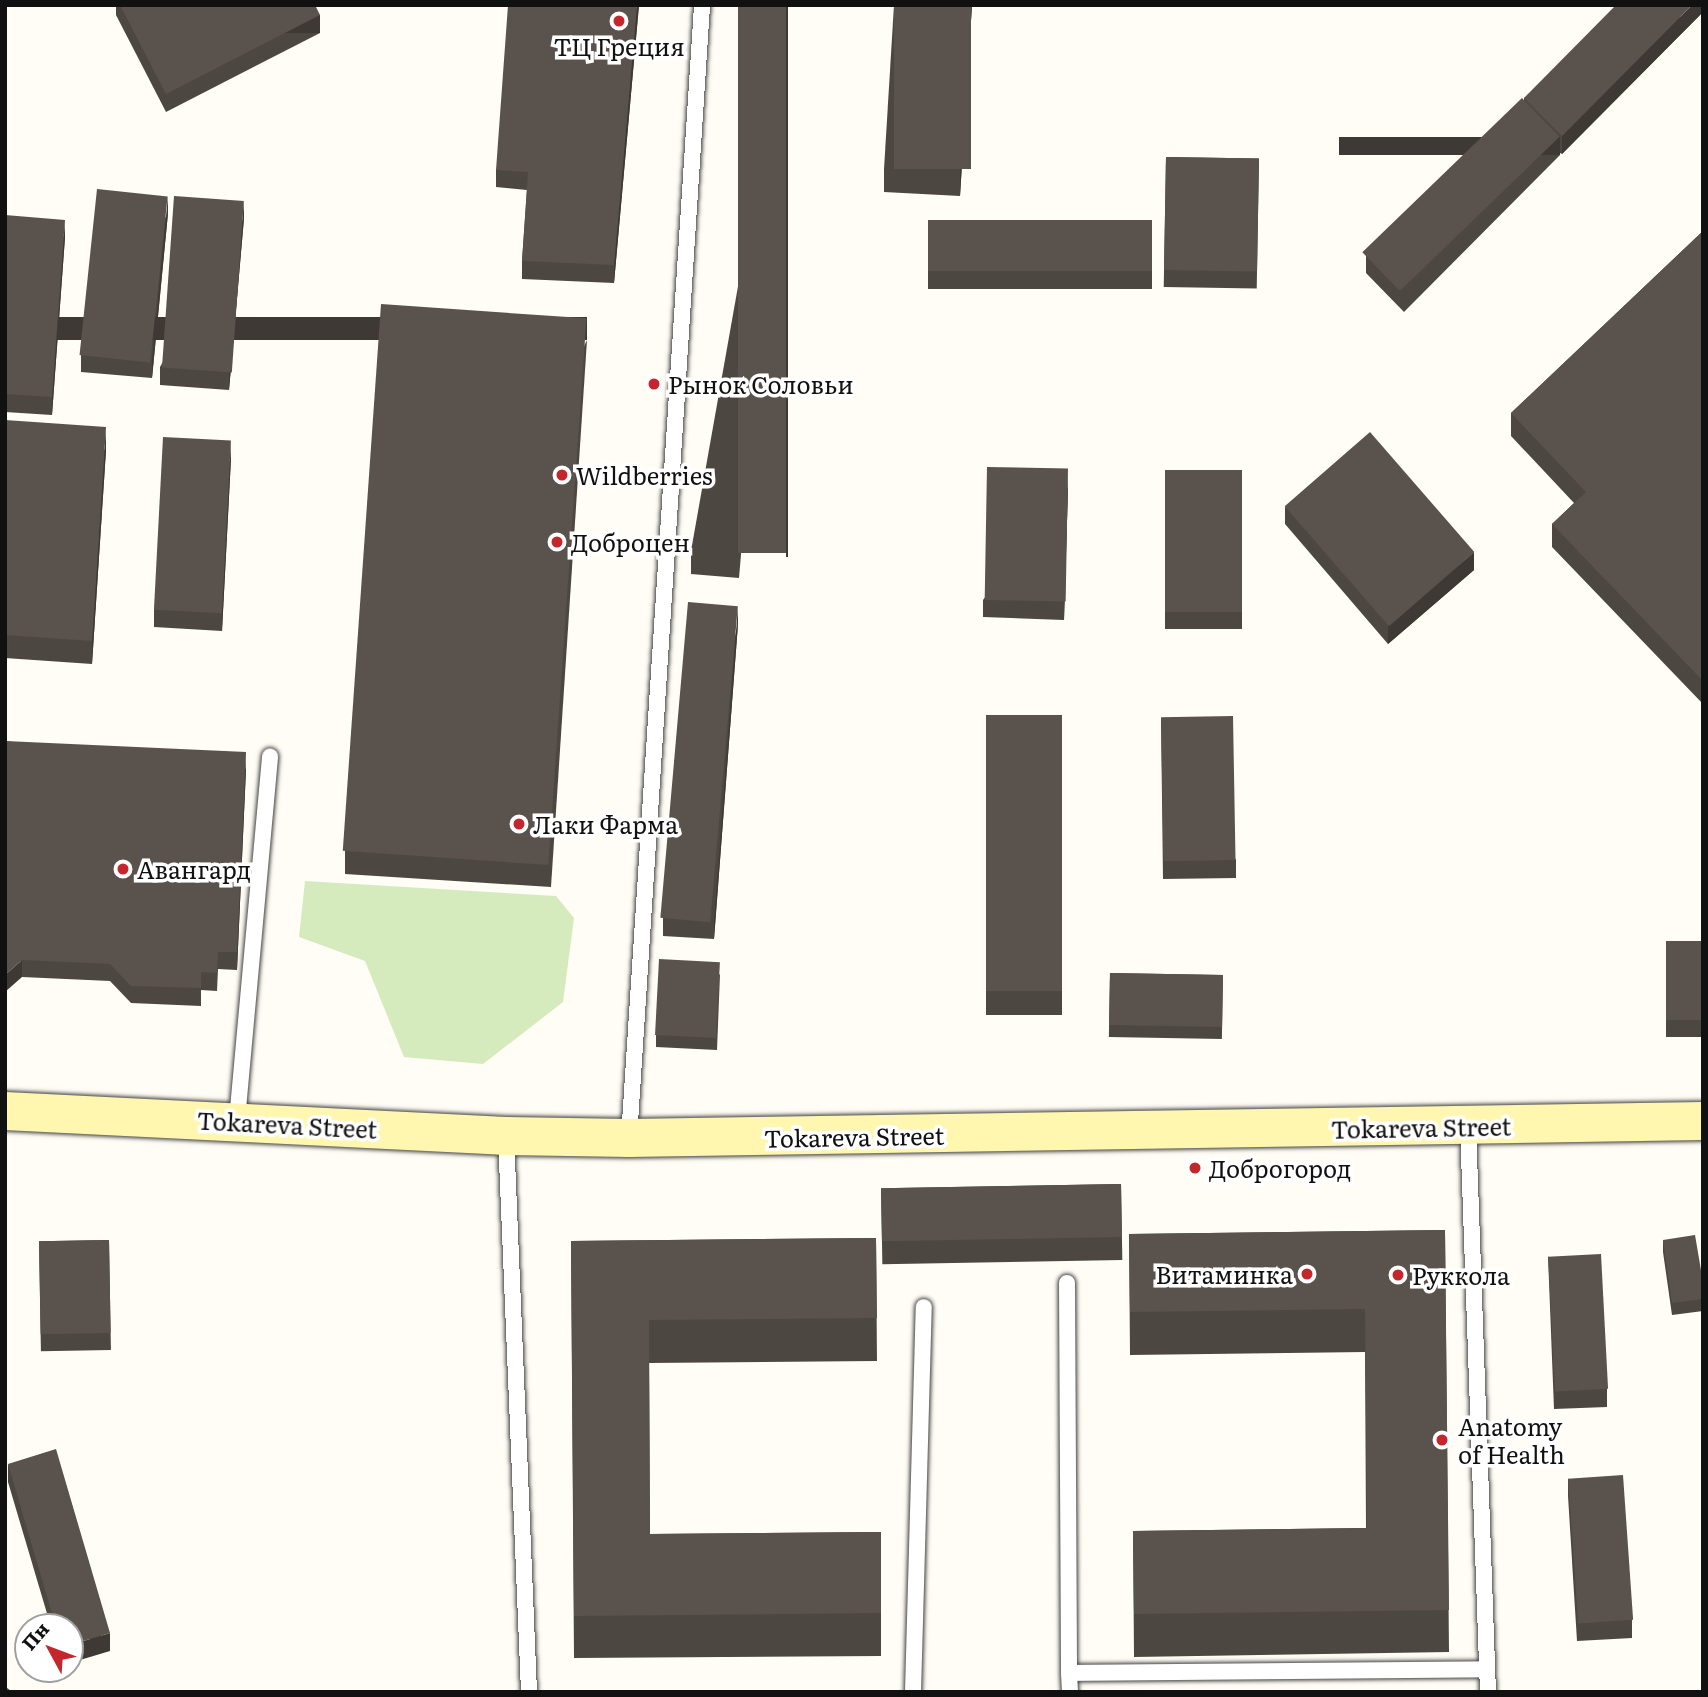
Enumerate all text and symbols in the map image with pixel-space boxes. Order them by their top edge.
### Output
marker: ТЦ Греция [611,13,627,29]
place label: ТЦ Греция [553,32,685,60]
place label: Рынок Соловьи [668,370,854,398]
marker: Рынок Соловьи [646,376,662,392]
place label: Wildberries [576,461,713,489]
marker: Wildberries [554,467,570,483]
place label: Доброцен [571,528,690,556]
marker: Доброцен [549,534,565,550]
place label: Лаки Фарма [533,810,678,838]
marker: Лаки Фарма [511,816,527,832]
place label: Авангард [137,855,251,883]
marker: Авангард [115,861,131,877]
street label: Tokareva Street [196,1105,378,1143]
street label: Tokareva Street [1331,1111,1511,1143]
street label: Tokareva Street [764,1120,944,1152]
place label: Доброгород [1209,1154,1351,1182]
marker: Доброгород [1187,1160,1203,1176]
place label: Витаминка [1155,1260,1293,1288]
place label: Руккола [1412,1261,1510,1289]
marker: Витаминка [1299,1266,1315,1282]
marker: Руккола [1390,1267,1406,1283]
place label: Anatomy of Health [1458,1412,1565,1468]
marker: Anatomy of Health [1432,1430,1452,1450]
north arrow [14,1613,84,1683]
text: Пн [14,1615,55,1656]

